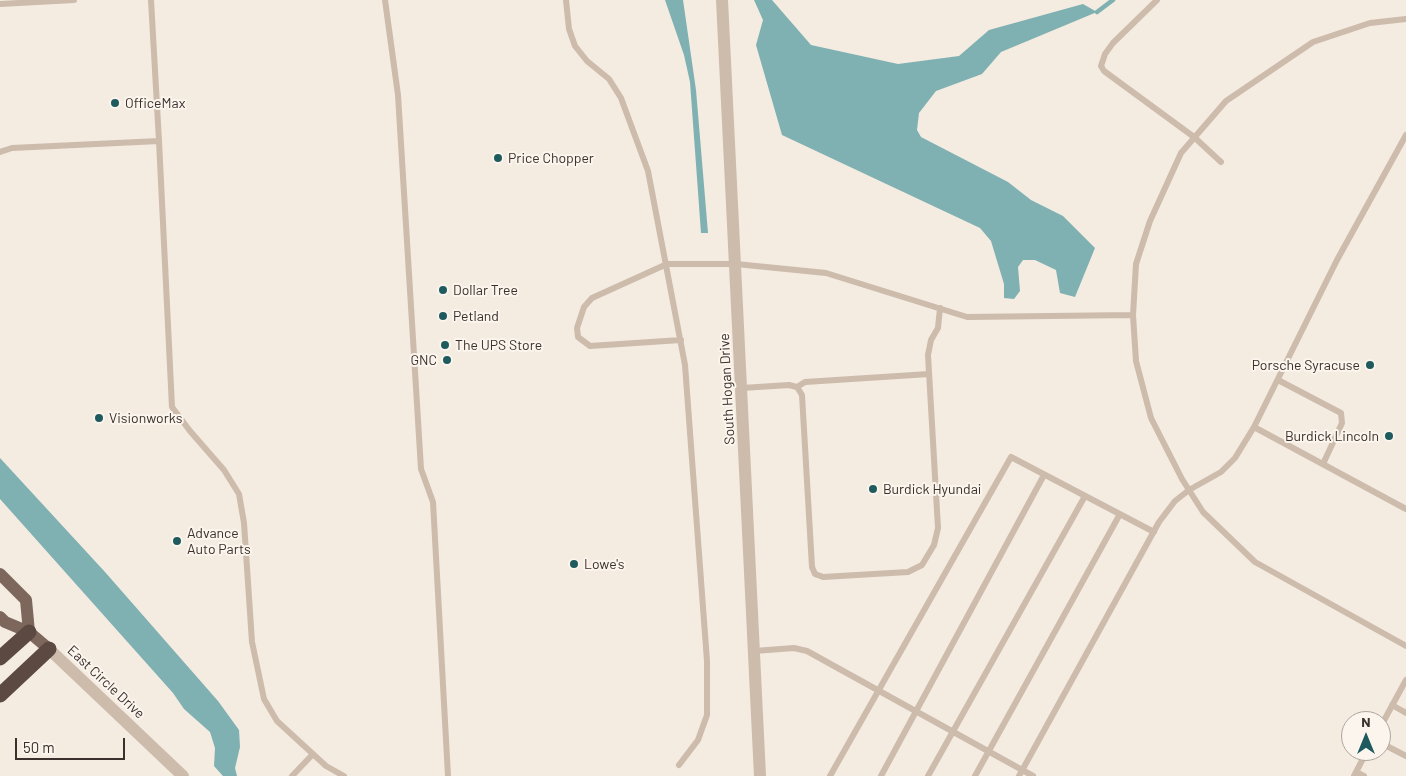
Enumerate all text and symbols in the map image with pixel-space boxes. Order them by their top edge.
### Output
place label: OfficeMax [125,95,185,111]
marker: OfficeMax [109,97,121,109]
place label: Price Chopper [508,150,594,166]
marker: Price Chopper [492,152,504,164]
place label: Dollar Tree [453,282,518,298]
marker: Dollar Tree [437,284,449,296]
place label: Petland [453,308,499,324]
marker: Petland [437,310,449,322]
street label: South Hogan Drive [716,333,738,445]
place label: The UPS Store [455,337,542,353]
marker: The UPS Store [439,339,451,351]
place label: GNC [410,352,437,368]
marker: GNC [441,354,453,366]
place label: Porsche Syracuse [1252,357,1360,373]
marker: Porsche Syracuse [1364,359,1376,371]
place label: Visionworks [109,410,182,426]
marker: Visionworks [93,412,105,424]
place label: Burdick Lincoln [1285,428,1379,444]
marker: Burdick Lincoln [1383,430,1395,442]
place label: Burdick Hyundai [883,481,981,497]
marker: Burdick Hyundai [867,483,879,495]
place label: Advance Auto Parts [187,525,251,558]
marker: Advance Auto Parts [171,535,183,547]
place label: Lowe's [584,556,625,572]
marker: Lowe's [568,558,580,570]
street label: East Circle Drive [64,642,148,722]
north arrow [1341,711,1391,761]
text: N [1361,713,1371,730]
scale bar [18,728,128,760]
text: 50 m [23,738,55,756]

